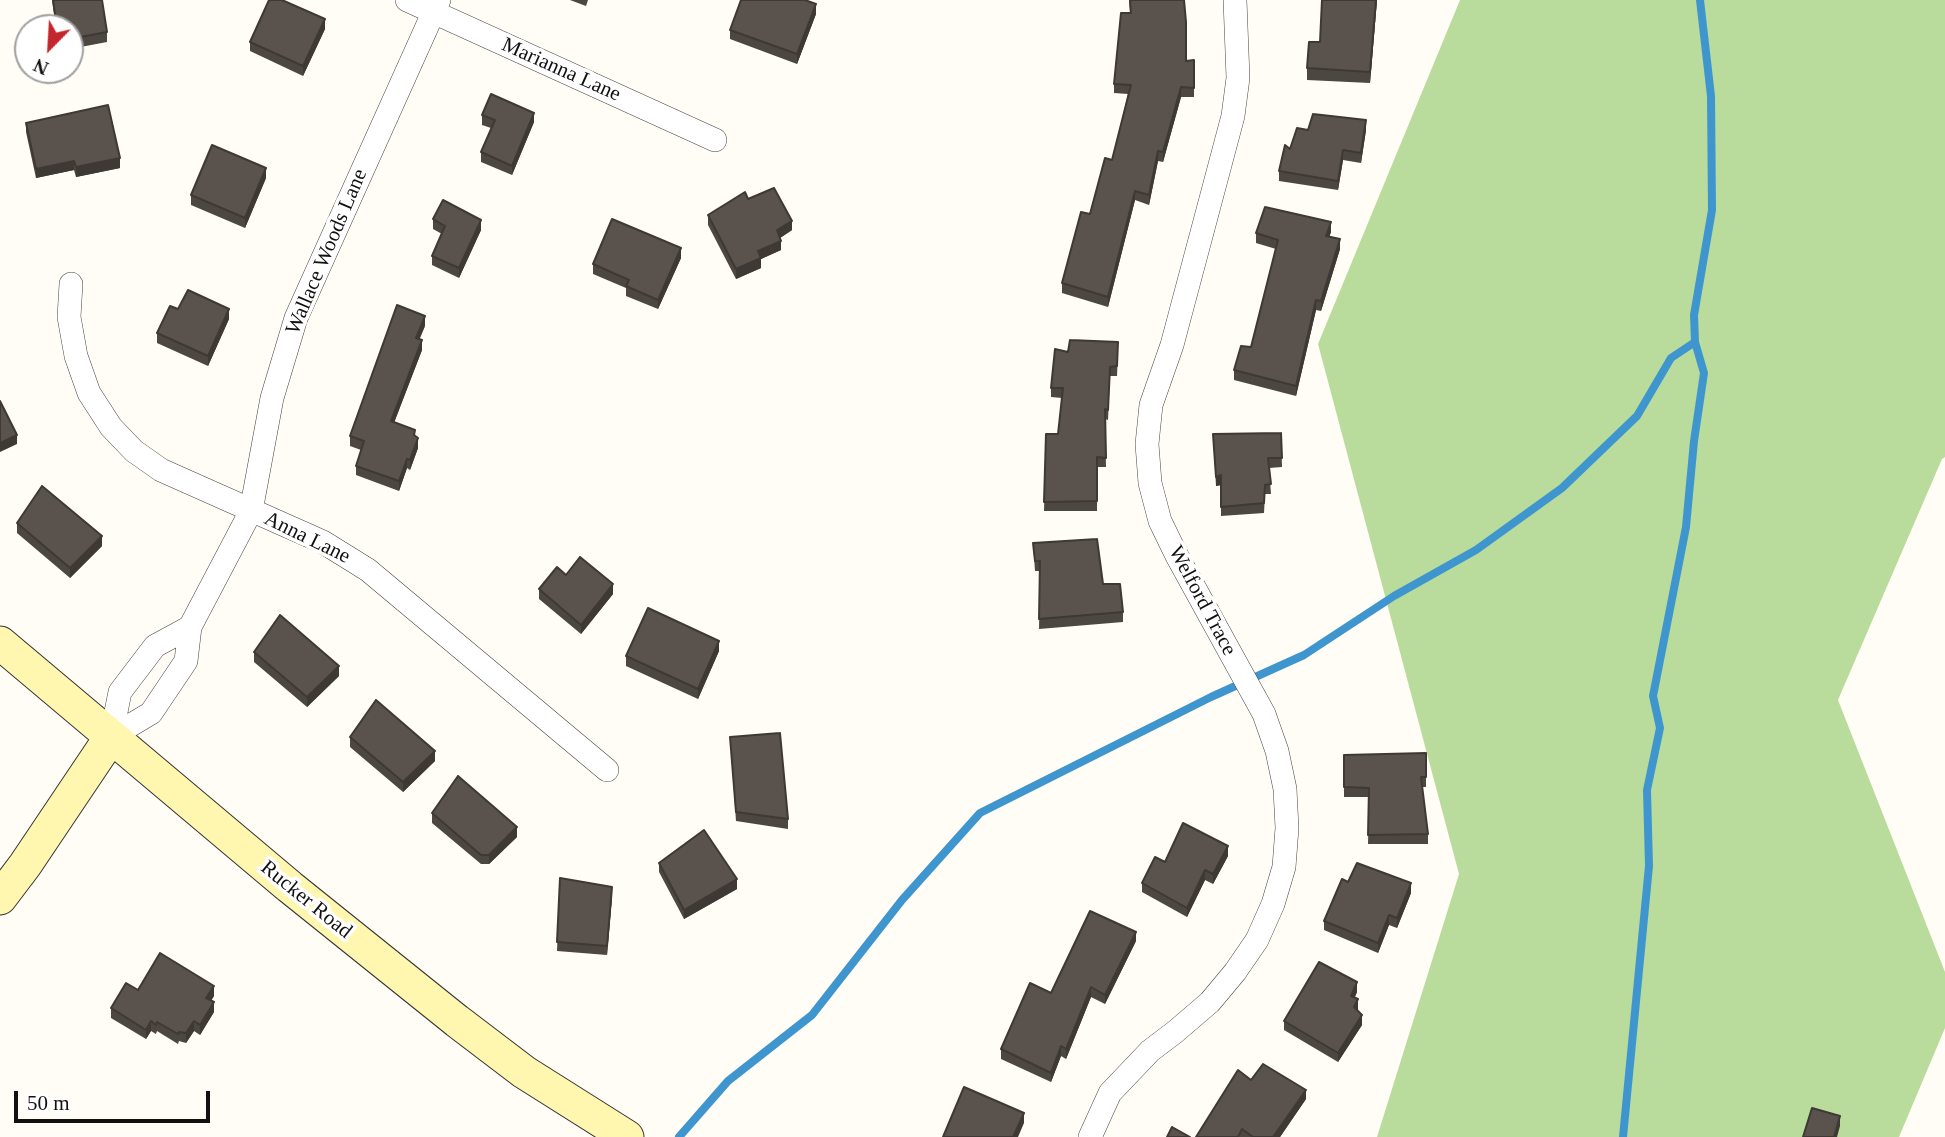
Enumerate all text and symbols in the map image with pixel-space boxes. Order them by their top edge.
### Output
north arrow [14,14,84,84]
street label: Marianna Lane [498,33,624,107]
text: N [31,54,52,79]
street label: Wallace Woods Lane [281,165,373,339]
street label: Anna Lane [260,506,354,570]
street label: Welford Trace [1163,542,1241,660]
street label: Rucker Road [255,856,357,944]
scale bar [18,1078,214,1122]
text: 50 m [27,1091,70,1115]

